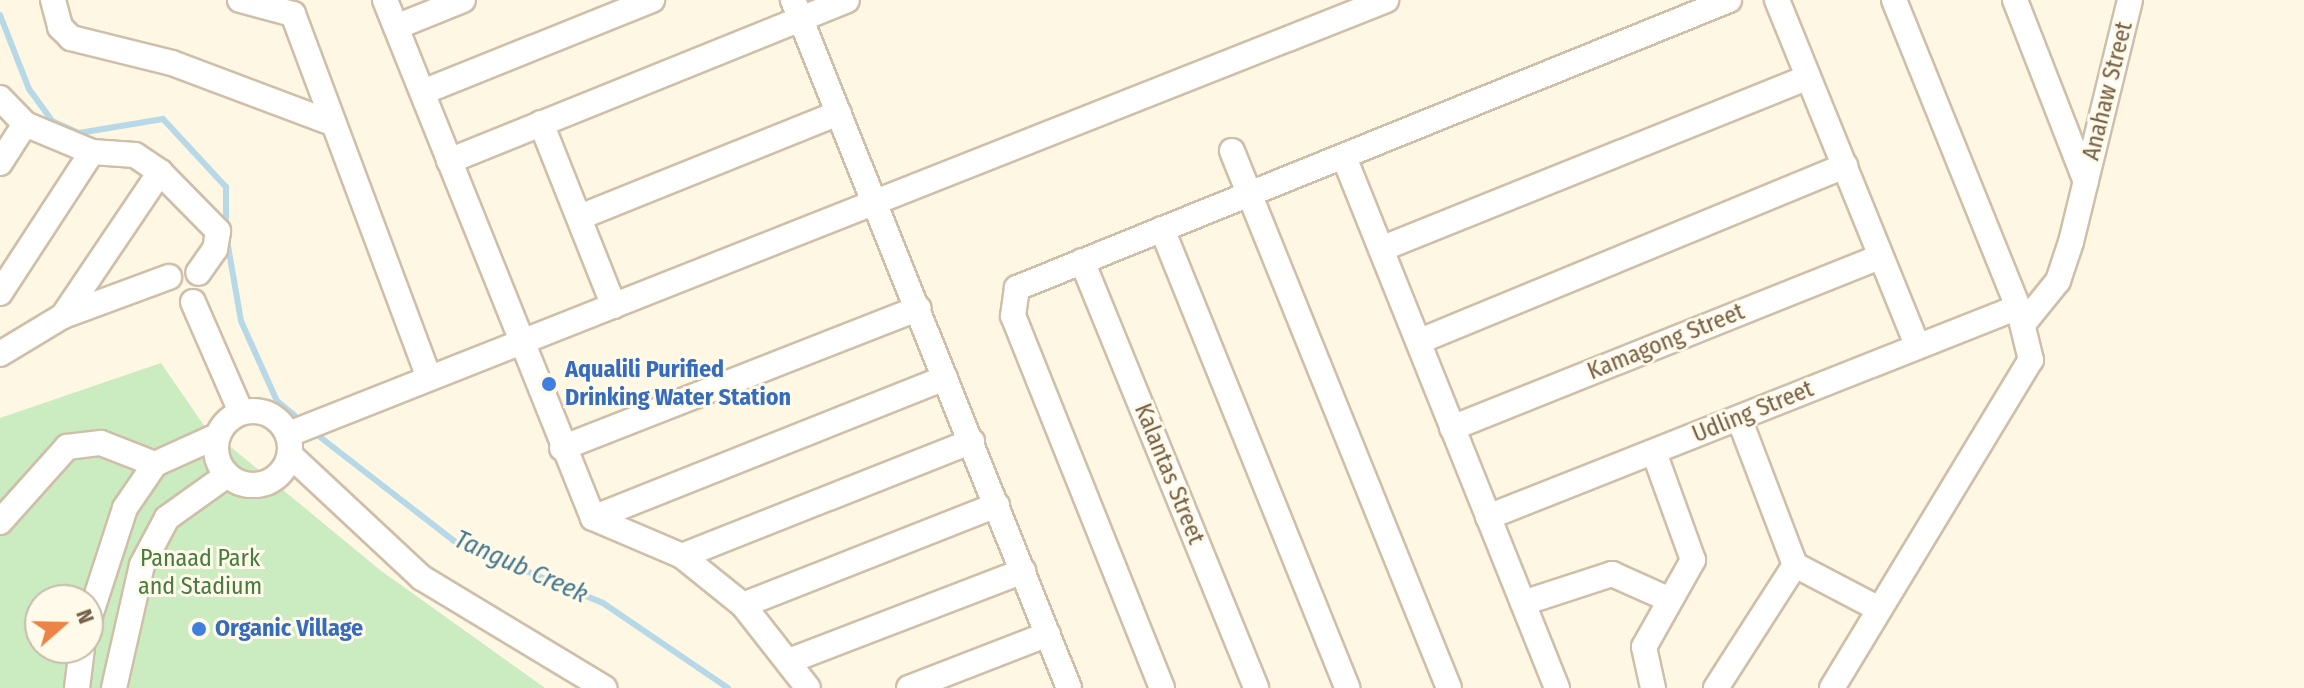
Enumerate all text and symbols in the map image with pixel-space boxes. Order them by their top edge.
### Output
street label: Anahaw Street [2077,19,2139,163]
street label: Kamagong Street [1583,297,1749,387]
place label: Aqualili Purified Drinking Water Station [565,356,791,412]
marker: Aqualili Purified Drinking Water Station [540,375,558,393]
street label: Udling Street [1688,375,1818,449]
street label: Kalantas Street [1128,400,1210,548]
water label: Tangub Creek [449,524,593,610]
park label: Panaad Park and Stadium [138,545,262,601]
north arrow [24,584,104,664]
text: N [70,605,100,627]
place label: Organic Village [215,615,363,643]
marker: Organic Village [190,620,208,638]

